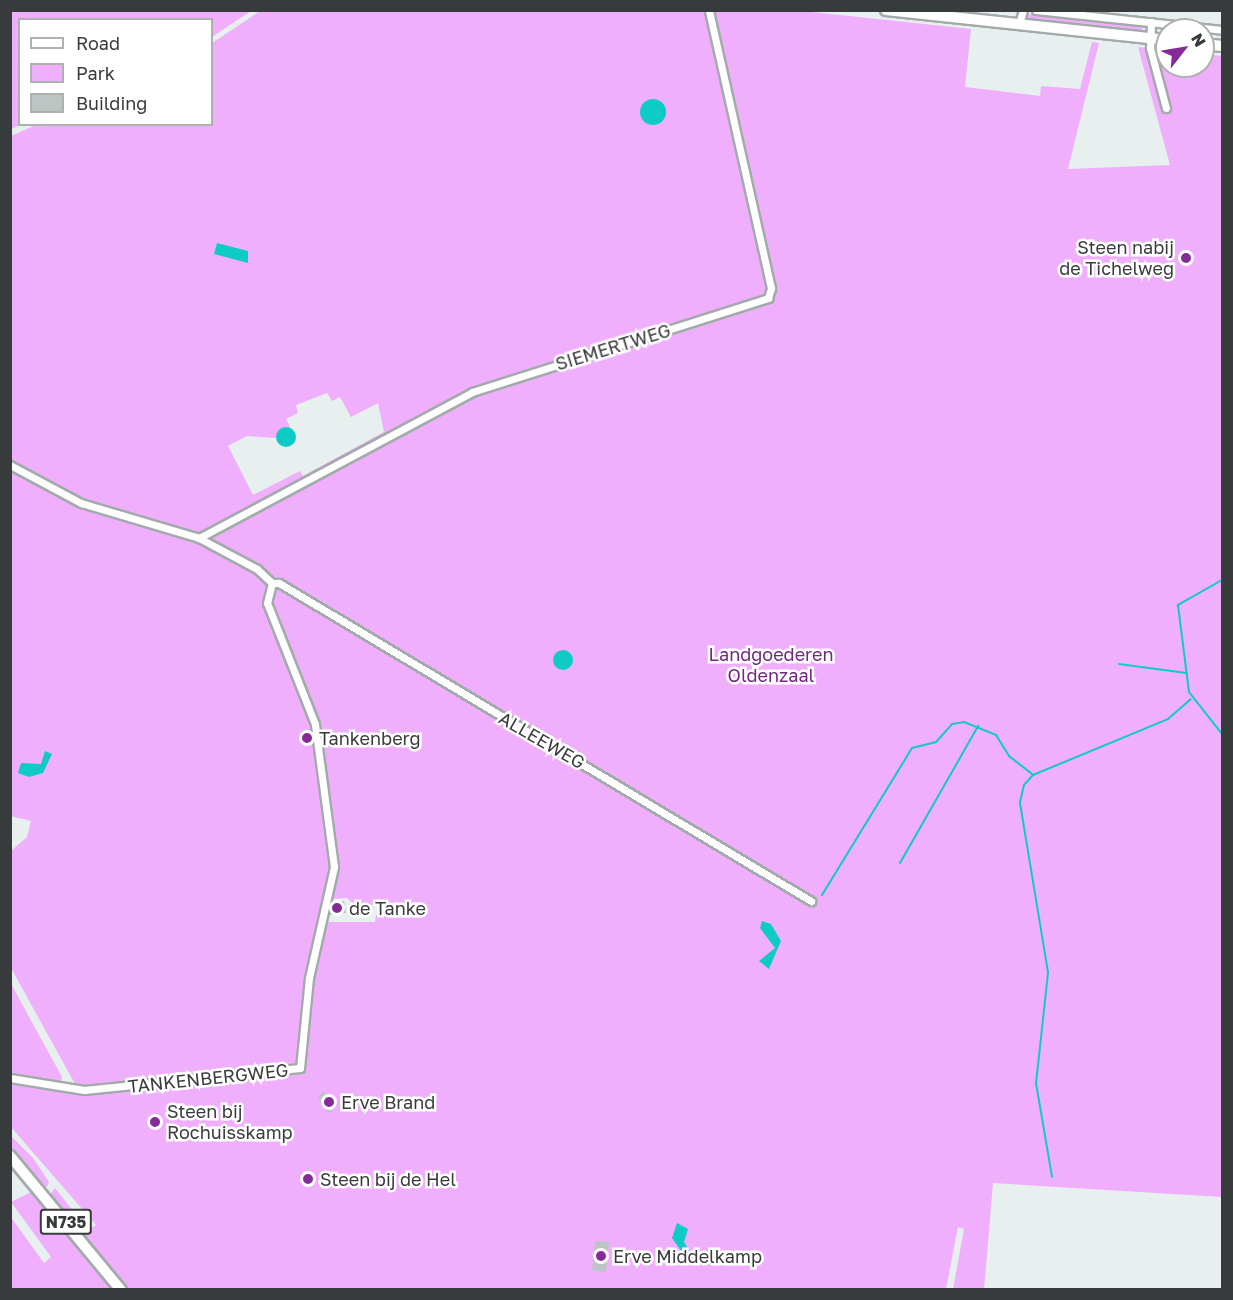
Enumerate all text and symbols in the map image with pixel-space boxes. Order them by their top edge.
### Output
legend [18,18,213,126]
north arrow [1155,18,1215,78]
text: N [1187,29,1210,50]
text: Road [76,32,120,54]
text: Park [76,62,115,84]
text: Building [76,92,147,114]
place label: Steen nabij de Tichelweg [1059,237,1174,280]
marker: Steen nabij de Tichelweg [1179,251,1193,265]
street label: SIEMERTWEG [553,319,673,375]
park label: Landgoederen Oldenzaal [709,644,833,686]
street label: ALLEEWEG [495,707,589,773]
place label: Tankenberg [319,727,421,749]
marker: Tankenberg [300,731,314,745]
place label: de Tanke [349,897,426,919]
marker: de Tanke [330,901,344,915]
street label: TANKENBERGWEG [127,1059,289,1097]
place label: Erve Brand [341,1091,435,1113]
marker: Erve Brand [322,1095,336,1109]
place label: Steen bij Rochuisskamp [167,1101,293,1144]
marker: Steen bij Rochuisskamp [148,1115,162,1129]
place label: Steen bij de Hel [320,1168,456,1190]
marker: Steen bij de Hel [301,1172,315,1186]
road number: N735 [39,1209,93,1235]
place label: Erve Middelkamp [613,1245,762,1267]
marker: Erve Middelkamp [594,1249,608,1263]

